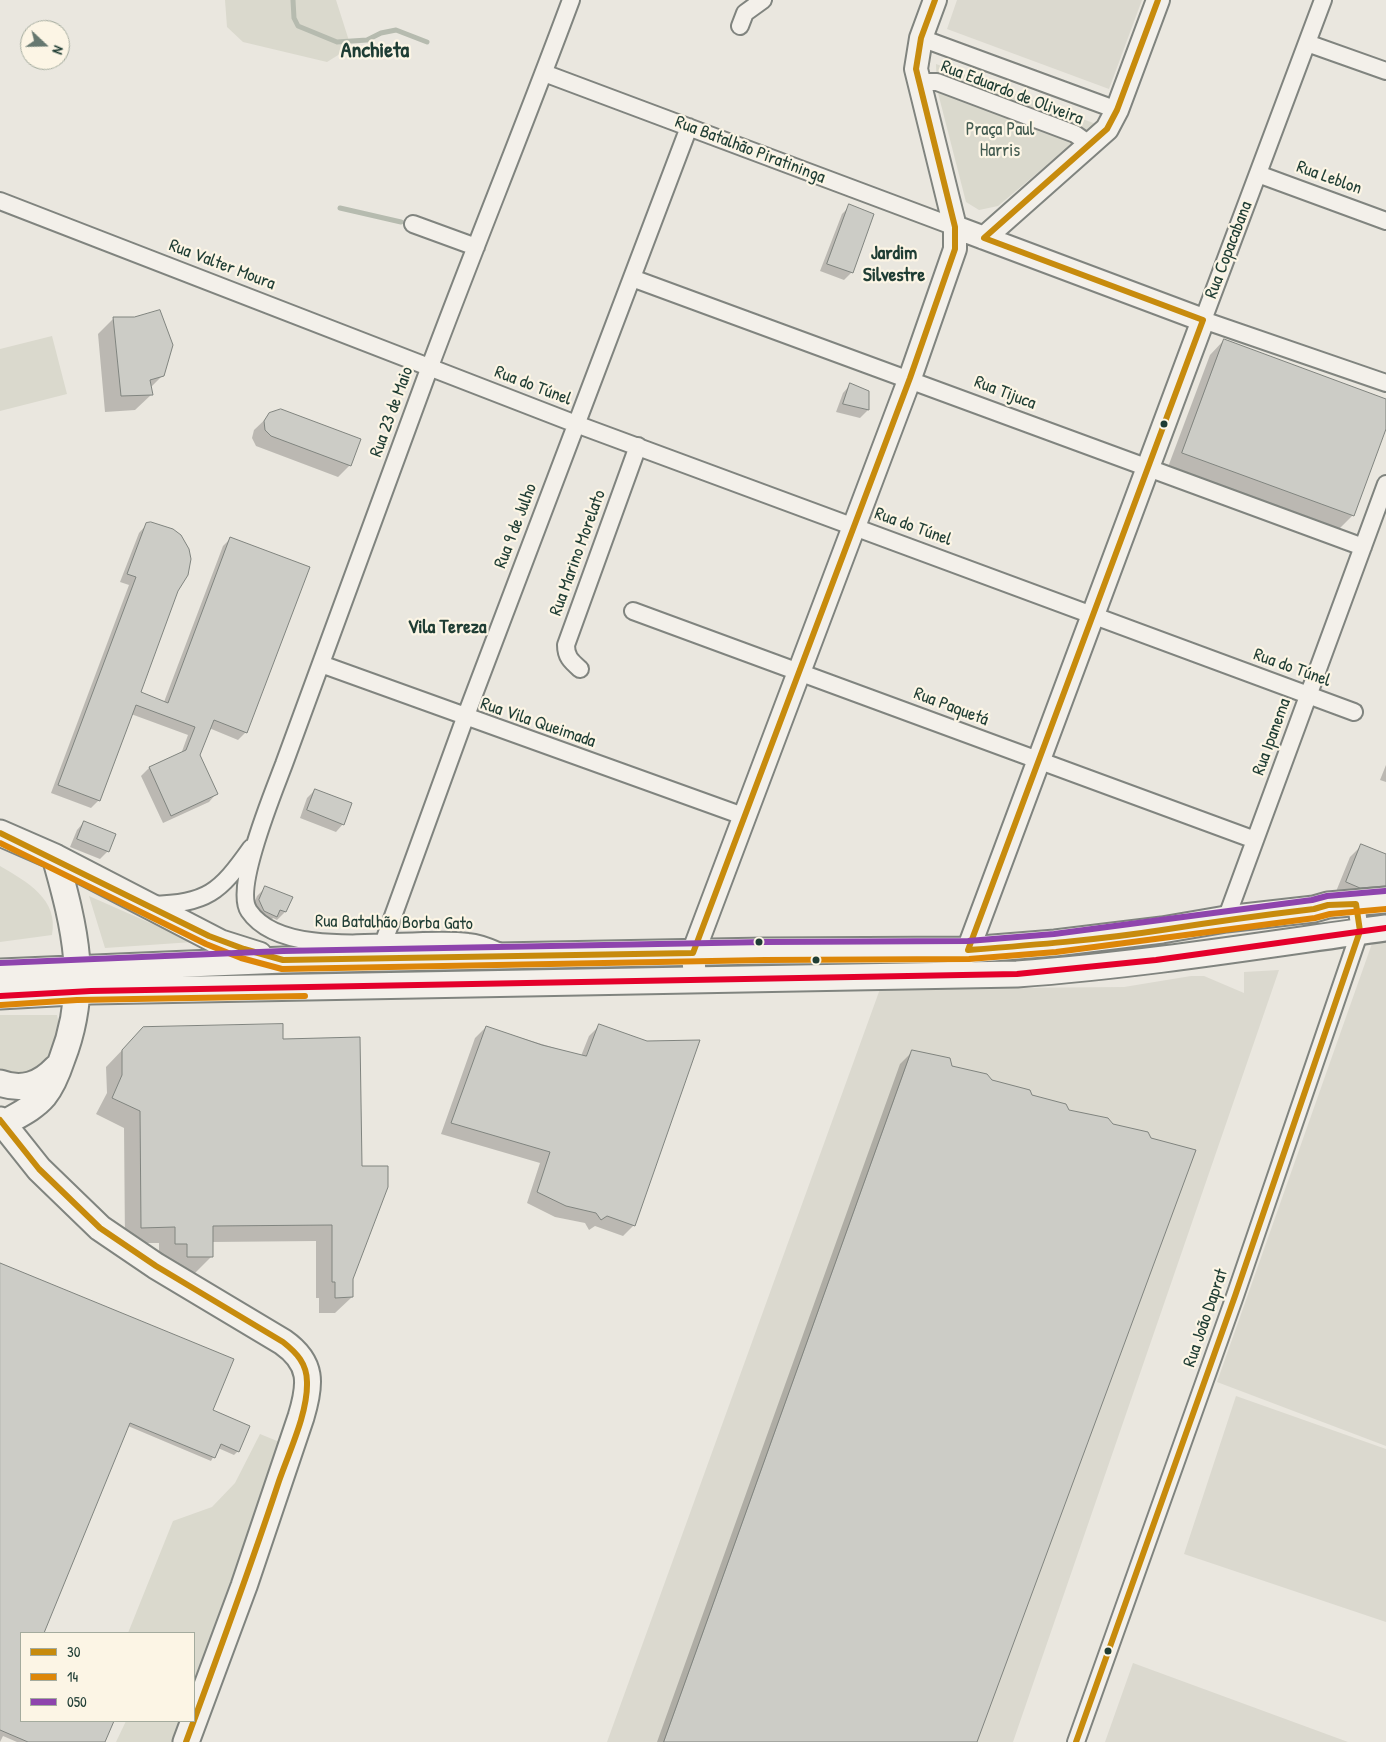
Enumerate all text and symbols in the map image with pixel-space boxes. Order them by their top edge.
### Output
north arrow [20,20,70,70]
district label: Anchieta [341,38,409,64]
text: N [48,43,69,57]
street label: Rua Eduardo de Oliveira [938,56,1086,130]
street label: Rua Batalhão Piratininga [672,111,828,189]
park label: Praça Paul Harris [966,119,1034,162]
street label: Rua Leblon [1293,156,1365,200]
street label: Rua Copacabana [1201,198,1257,302]
street label: Rua Valter Moura [166,235,278,295]
district label: Jardim Silvestre [863,243,925,287]
street label: Rua do Túnel [491,361,575,411]
street label: Rua 23 de Maio [366,364,418,460]
street label: Rua Tijuca [971,371,1039,415]
unlabelled marker [1159,419,1169,429]
street label: Rua 9 de Julho [490,481,542,571]
street label: Rua Marino Morelato [545,487,611,619]
street label: Rua do Túnel [871,503,955,551]
district label: Vila Tereza [408,617,486,639]
street label: Rua do Túnel [1250,644,1334,692]
street label: Rua Paquetá [911,683,991,731]
street label: Rua Vila Queimada [478,693,598,753]
street label: Rua Ipanema [1248,696,1296,778]
street label: Rua Batalhão Borba Gato [315,911,473,935]
unlabelled marker [754,937,764,947]
unlabelled marker [811,955,821,965]
street label: Rua João Daprat [1179,1266,1233,1370]
legend [20,1632,195,1722]
text: 30 [67,1641,80,1662]
unlabelled marker [1103,1646,1113,1656]
text: 14 [67,1666,78,1687]
text: 050 [67,1691,87,1712]

